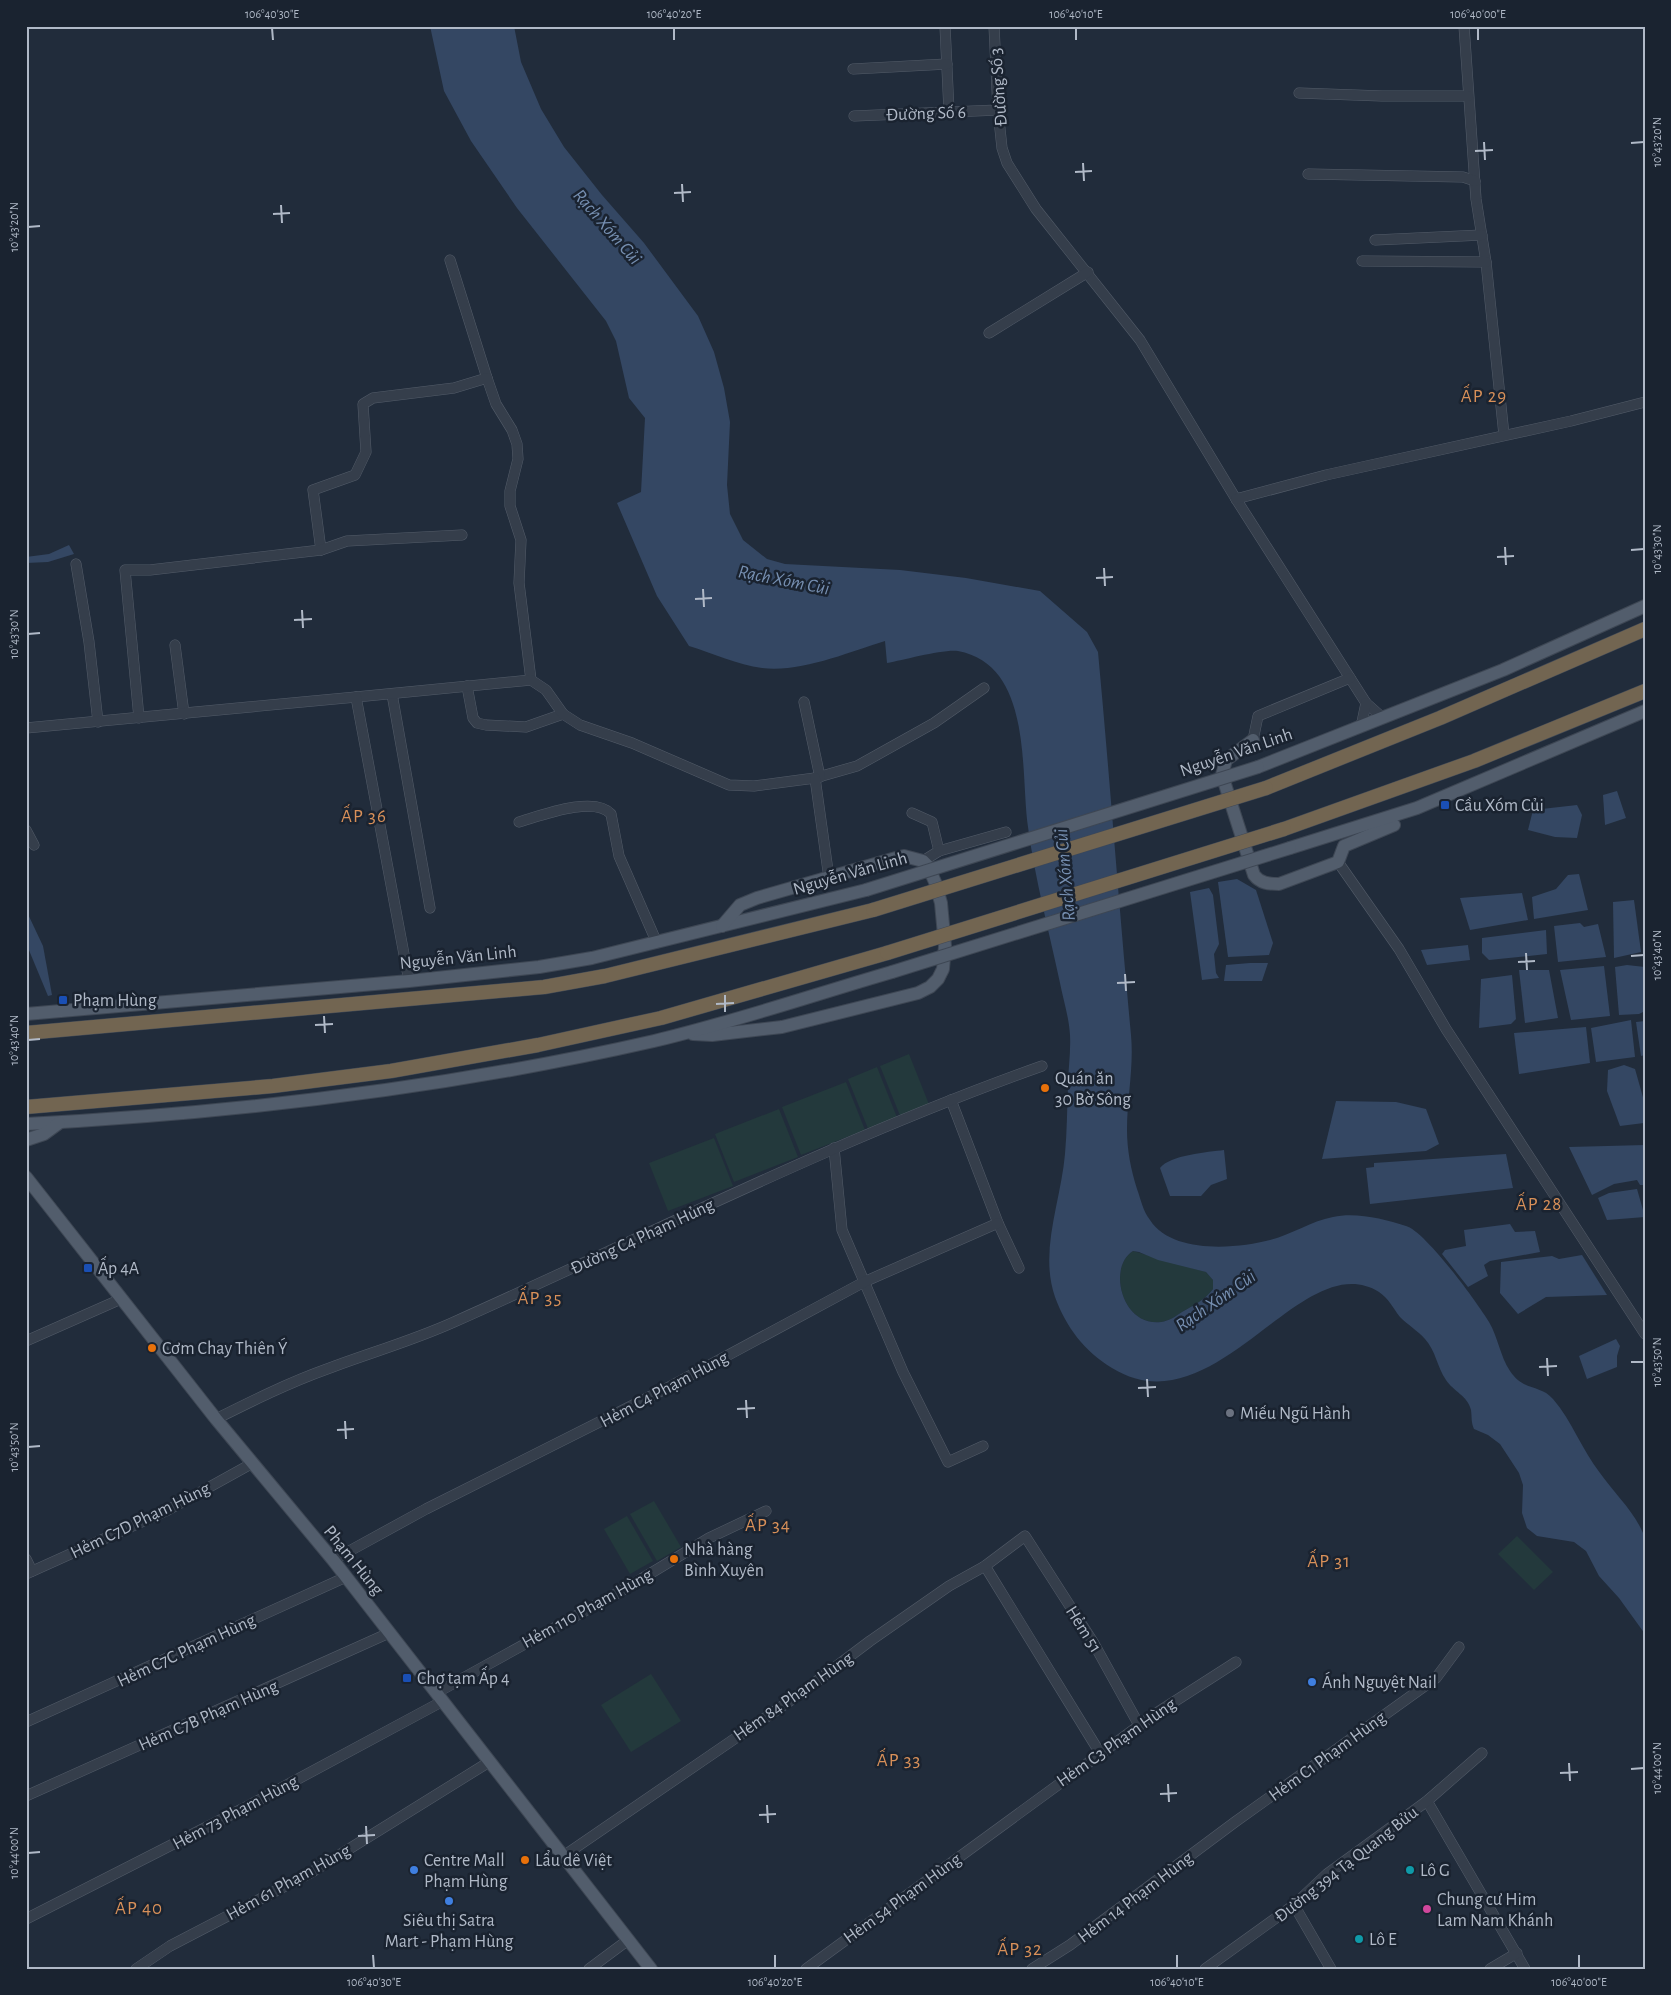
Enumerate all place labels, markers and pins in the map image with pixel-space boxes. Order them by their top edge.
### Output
place label: Cầu Xóm Củi [1455,796,1544,815]
marker: Cầu Xóm Củi [1439,799,1451,811]
place label: Phạm Hùng [73,992,157,1010]
marker: Phạm Hùng [57,994,69,1006]
place label: Quán ăn 30 Bờ Sông [1055,1070,1131,1109]
marker: Quán ăn 30 Bờ Sông [1039,1082,1051,1094]
place label: Ấp 4A [98,1255,140,1278]
marker: Ấp 4A [82,1262,94,1274]
place label: Cơm Chay Thiên Ý [162,1337,288,1358]
marker: Cơm Chay Thiên Ý [146,1342,158,1354]
place label: Miếu Ngũ Hành [1240,1404,1351,1423]
marker: Miếu Ngũ Hành [1224,1407,1236,1419]
place label: Nhà hàng Bình Xuyên [684,1541,764,1580]
marker: Nhà hàng Bình Xuyên [668,1553,680,1565]
place label: Chợ tạm Ấp 4 [417,1665,510,1688]
place label: Ánh Nguyệt Nail [1322,1671,1437,1692]
marker: Chợ tạm Ấp 4 [401,1672,413,1684]
marker: Ánh Nguyệt Nail [1306,1676,1318,1688]
place label: Lẩu dê Việt [535,1850,612,1870]
place label: Centre Mall Phạm Hùng [424,1852,508,1891]
marker: Lẩu dê Việt [519,1854,531,1866]
place label: Lô G [1420,1862,1450,1880]
marker: Centre Mall Phạm Hùng [408,1864,420,1876]
marker: Lô G [1404,1864,1416,1876]
place label: Chung cư Him Lam Nam Khánh [1437,1891,1553,1930]
marker: Siêu thị Satra Mart - Phạm Hùng [443,1895,455,1907]
marker: Chung cư Him Lam Nam Khánh [1421,1903,1433,1915]
place label: Siêu thị Satra Mart - Phạm Hùng [385,1912,514,1951]
place label: Lô E [1369,1931,1397,1949]
marker: Lô E [1353,1933,1365,1945]

